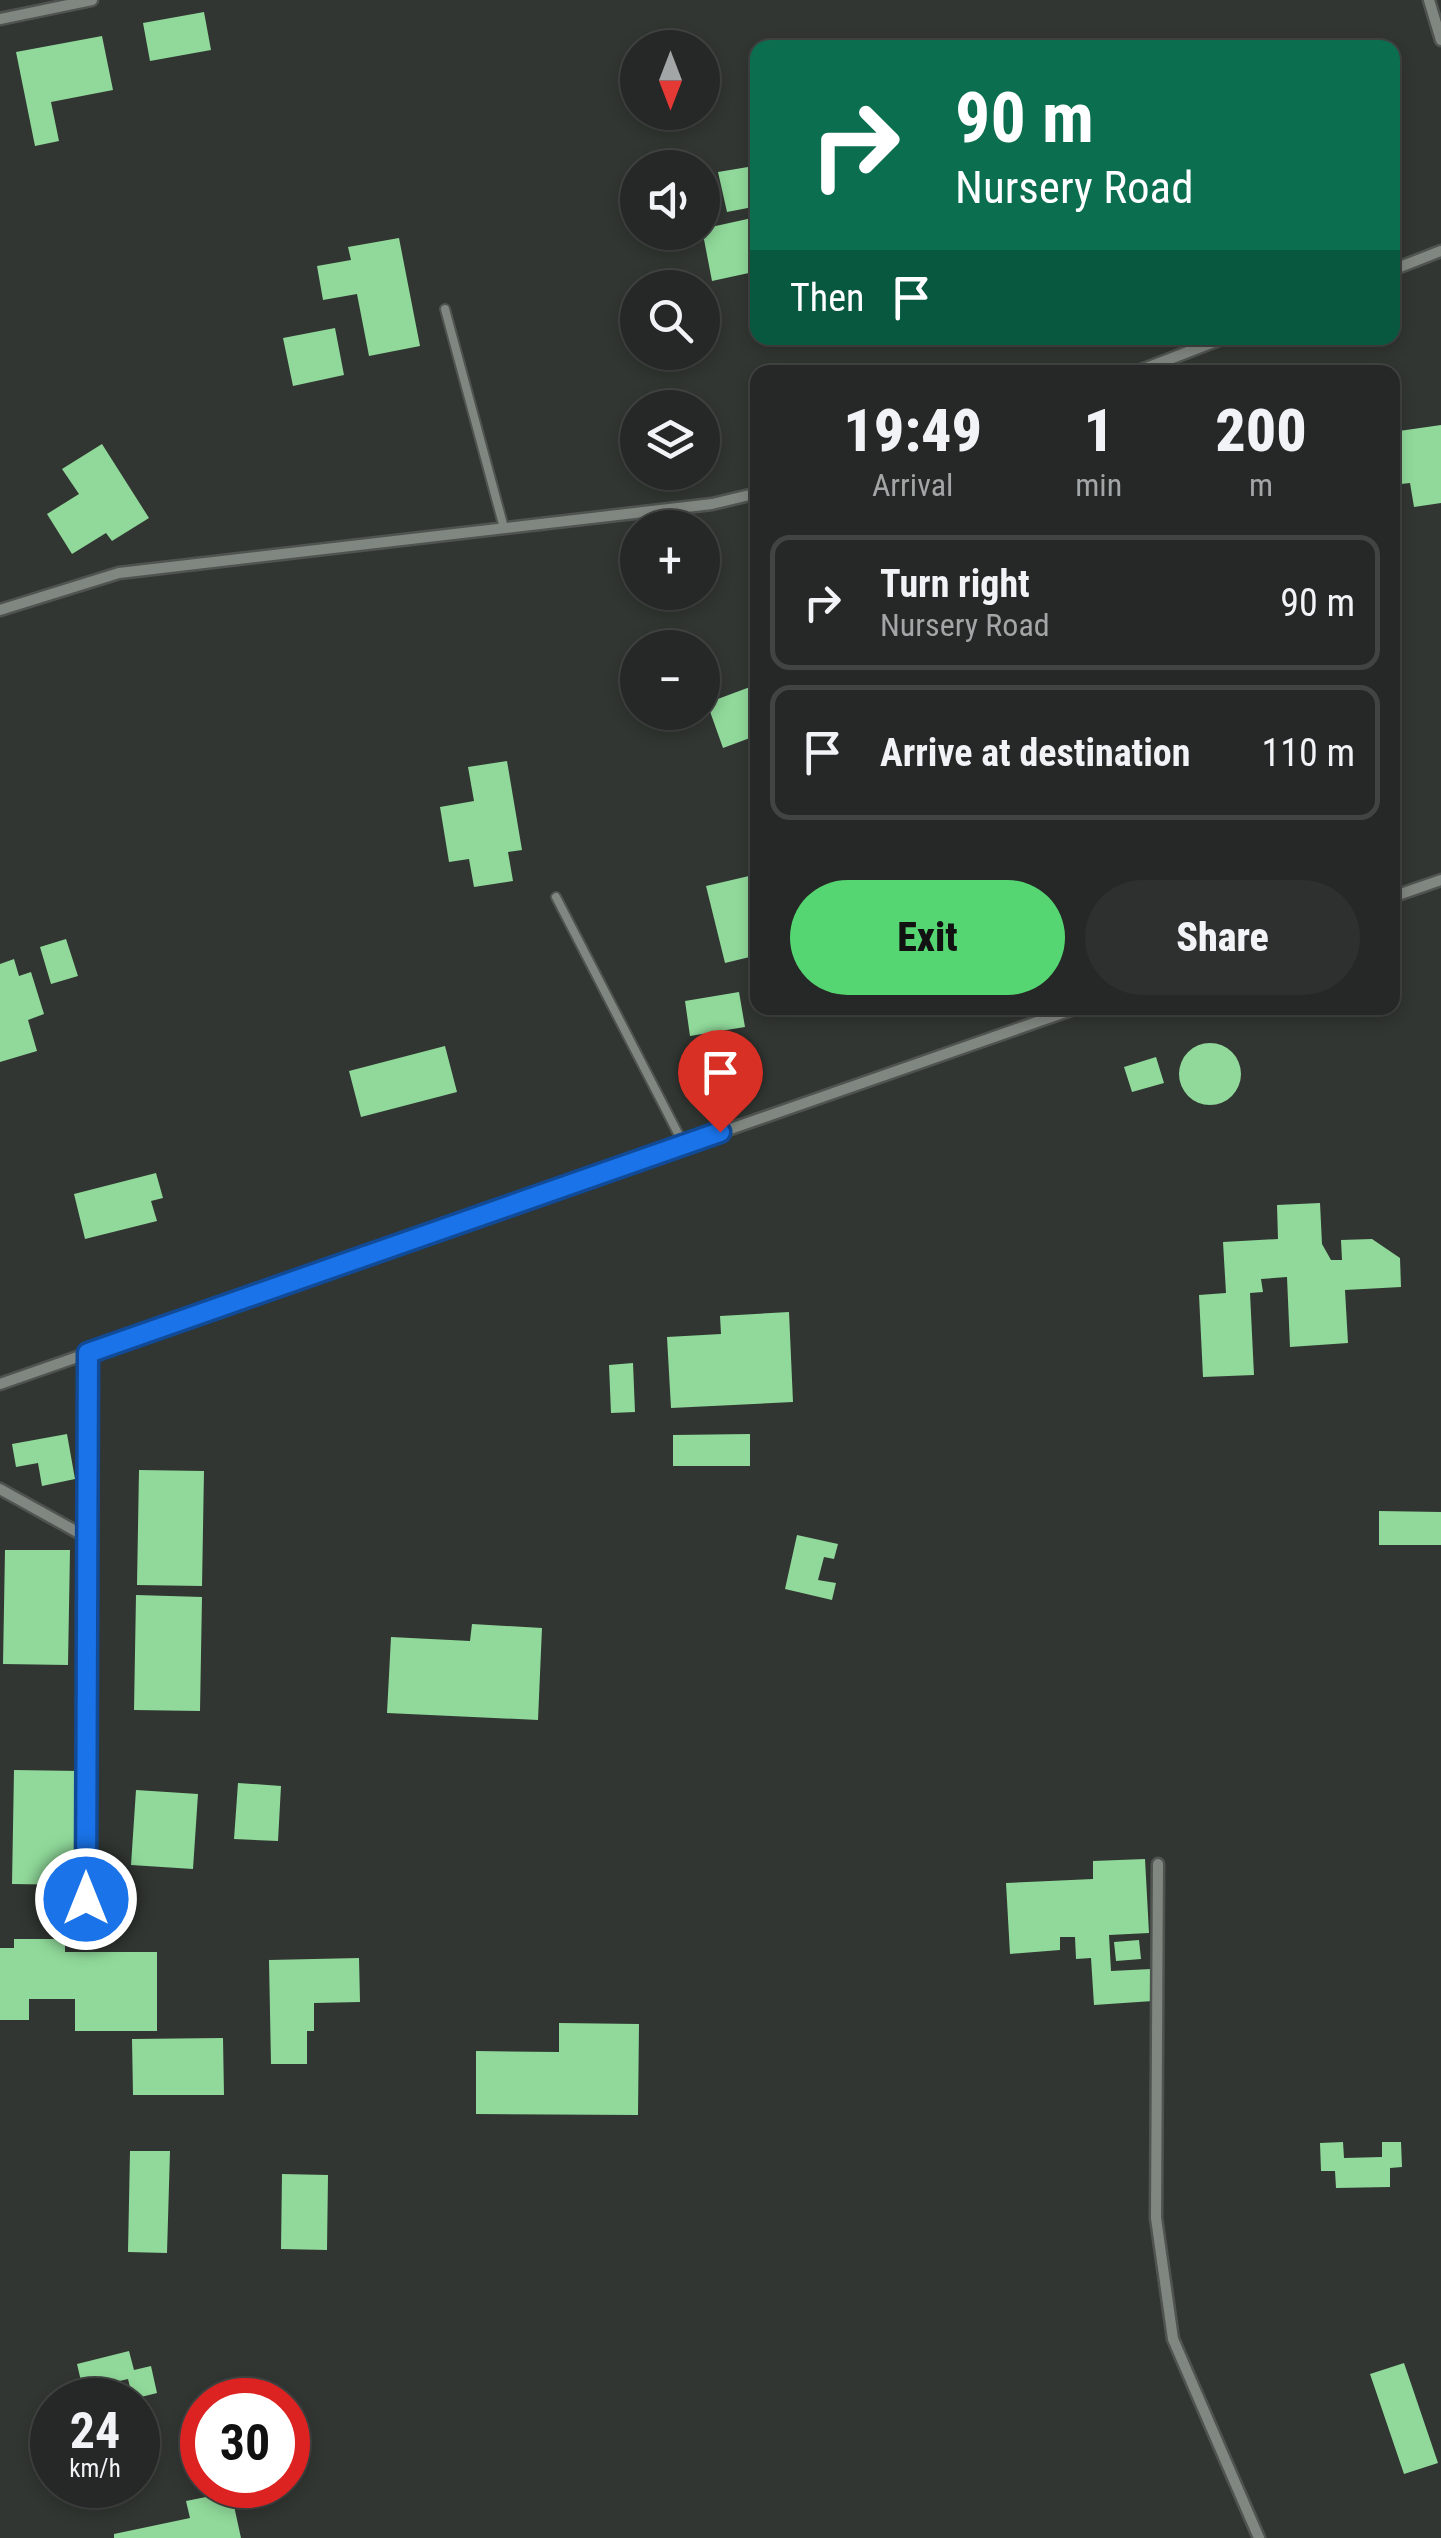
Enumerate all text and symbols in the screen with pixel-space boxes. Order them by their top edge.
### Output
north arrow [620,30,720,130]
map controls [620,30,720,730]
text: 90 m [955,77,1094,159]
icon: right [790,80,920,210]
button: sound [620,150,720,250]
text: Nursery Road [955,161,1194,214]
button: search [620,270,720,370]
icon: arrive [884,270,939,325]
text: Then [790,276,864,320]
button: layers [620,390,720,490]
text: 19:49 [843,395,982,466]
text: 1 [1083,395,1114,466]
text: 200 [1215,395,1307,466]
text: Arrival [872,466,953,504]
text: min [1075,466,1122,504]
text: m [1249,466,1273,504]
button: + [620,510,720,610]
text: Turn right [880,562,1030,606]
icon: right [795,575,850,630]
text: 90 m [1280,581,1355,625]
text: Nursery Road [880,606,1050,644]
button: − [620,630,720,730]
icon: arrive [795,725,850,780]
text: Arrive at destination [880,731,1190,775]
text: 110 m [1261,731,1355,775]
button: Exit [790,880,1065,995]
button: Share [1085,880,1360,995]
pin [678,1030,763,1133]
icon: arrive [693,1045,748,1100]
position arrow [34,1847,138,1951]
speed limit sign: 30 [180,2378,310,2508]
text: 24 [70,2402,120,2460]
text: km/h [69,2454,121,2483]

